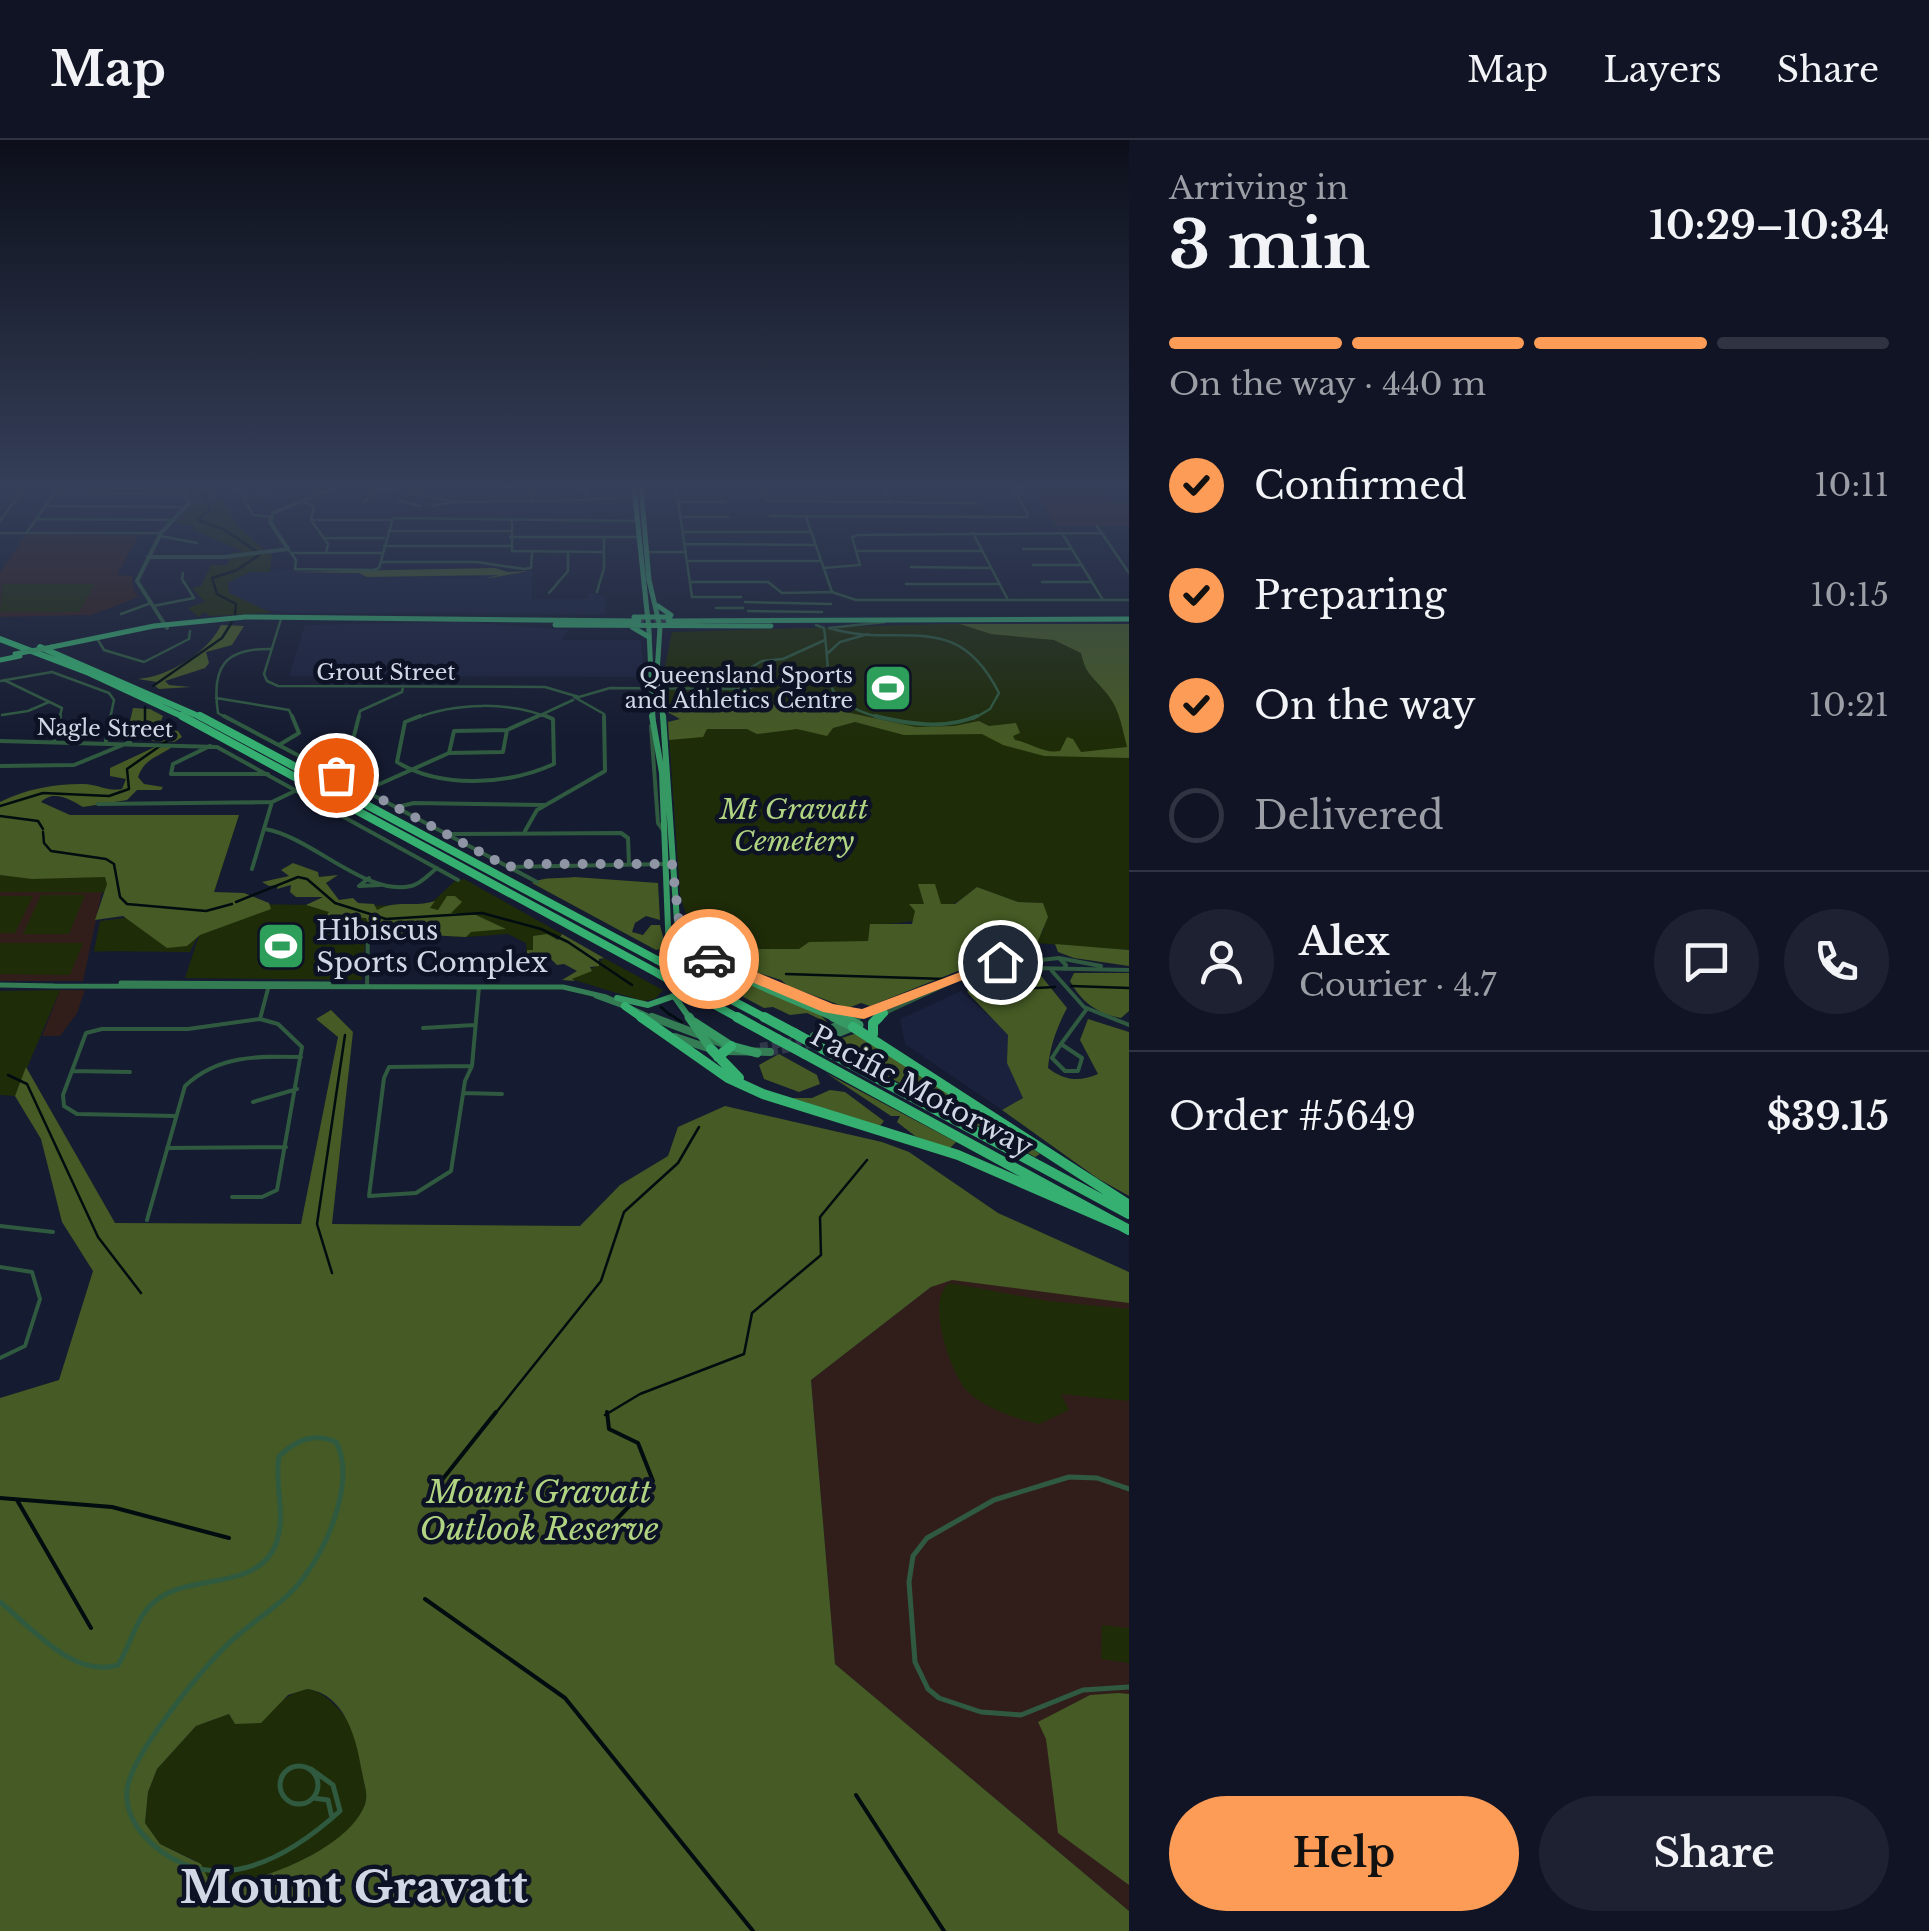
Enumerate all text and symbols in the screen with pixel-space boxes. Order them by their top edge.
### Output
text: Map [50,39,166,99]
text: Map [1467,48,1548,91]
text: Layers [1603,48,1722,91]
text: Share [1777,48,1879,91]
text: Arriving in [1169,168,1348,208]
text: 10:29–10:34 [1649,202,1889,249]
text: 3 min [1169,205,1370,286]
text: On the way · 440 m [1169,364,1486,404]
icon: check [1169,458,1224,513]
text: Confirmed [1254,462,1467,509]
text: 10:11 [1814,465,1889,505]
icon: check [1169,568,1224,623]
text: Preparing [1254,572,1446,619]
text: 10:15 [1810,575,1889,615]
street label: Grout Street [316,659,456,686]
place label: Queensland Sports and Athletics Centre [625,662,853,714]
sports icon: Queensland Sports and Athletics Centre [862,662,914,714]
icon: check [1169,678,1224,733]
text: On the way [1254,682,1476,729]
text: 10:21 [1809,685,1889,725]
street label: Nagle Street [36,714,174,743]
pin [294,733,379,818]
icon: bag [309,748,364,803]
park label: Mt Gravatt Cemetery [719,792,869,859]
text: Delivered [1254,792,1444,839]
courier [659,909,759,1009]
button: person [1169,909,1274,1014]
button: chat [1654,909,1759,1014]
button: phone [1784,909,1889,1014]
place label: Hibiscus Sports Complex [316,913,548,980]
text: Alex [1299,918,1390,965]
sports icon: Hibiscus Sports Complex [255,920,307,972]
pin [958,920,1043,1005]
icon: car [682,932,737,987]
icon: home [973,935,1028,990]
text: Courier · 4.7 [1299,965,1496,1005]
street label: Pacific Motorway [805,1018,1039,1165]
text: Order #5649 [1169,1093,1416,1140]
text: $39.15 [1767,1093,1889,1140]
park label: Mount Gravatt Outlook Reserve [419,1472,659,1549]
button: Help [1169,1796,1519,1911]
button: Share [1539,1796,1889,1911]
district label: Mount Gravatt [180,1859,528,1915]

